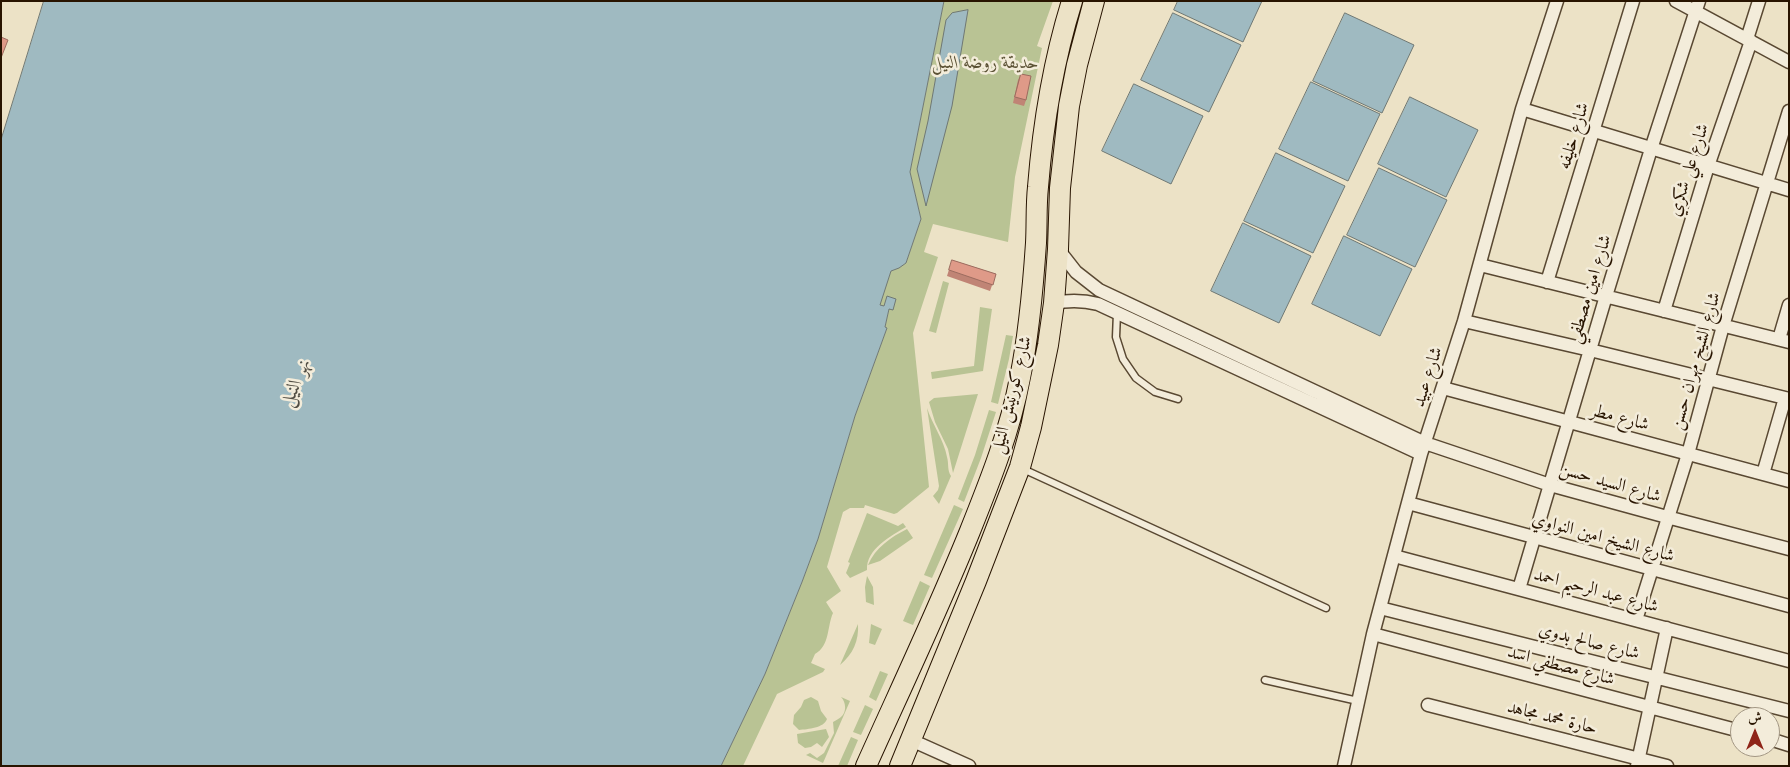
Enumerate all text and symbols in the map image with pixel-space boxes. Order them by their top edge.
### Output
park label: حديقة روضة النيل [931,52,1039,74]
street label: شارع خليفه [1554,100,1594,172]
street label: شارع علي شكري [1664,121,1714,219]
street label: شارع امين مصطفي [1563,232,1617,346]
street label: شارع الشيخ مهران حسن [1666,290,1726,432]
street label: شارع كورنيش النيل [987,334,1037,456]
street label: شارع عبيد [1408,344,1448,410]
water label: نهر النيل [276,355,316,411]
street label: شارع مطر [1589,400,1651,436]
street label: شارع السيد حسن [1557,458,1663,508]
street label: شارع الشيخ امين النواوي [1529,509,1677,567]
street label: شارع عبد الرحيم احمد [1531,564,1661,618]
street label: شارع صالح بدوي [1536,619,1642,665]
street label: شارع مصطفي اسد [1505,641,1617,691]
street label: حارة محمد مجاهد [1505,696,1599,740]
north arrow [1730,707,1780,757]
text: ش [1748,711,1762,725]

